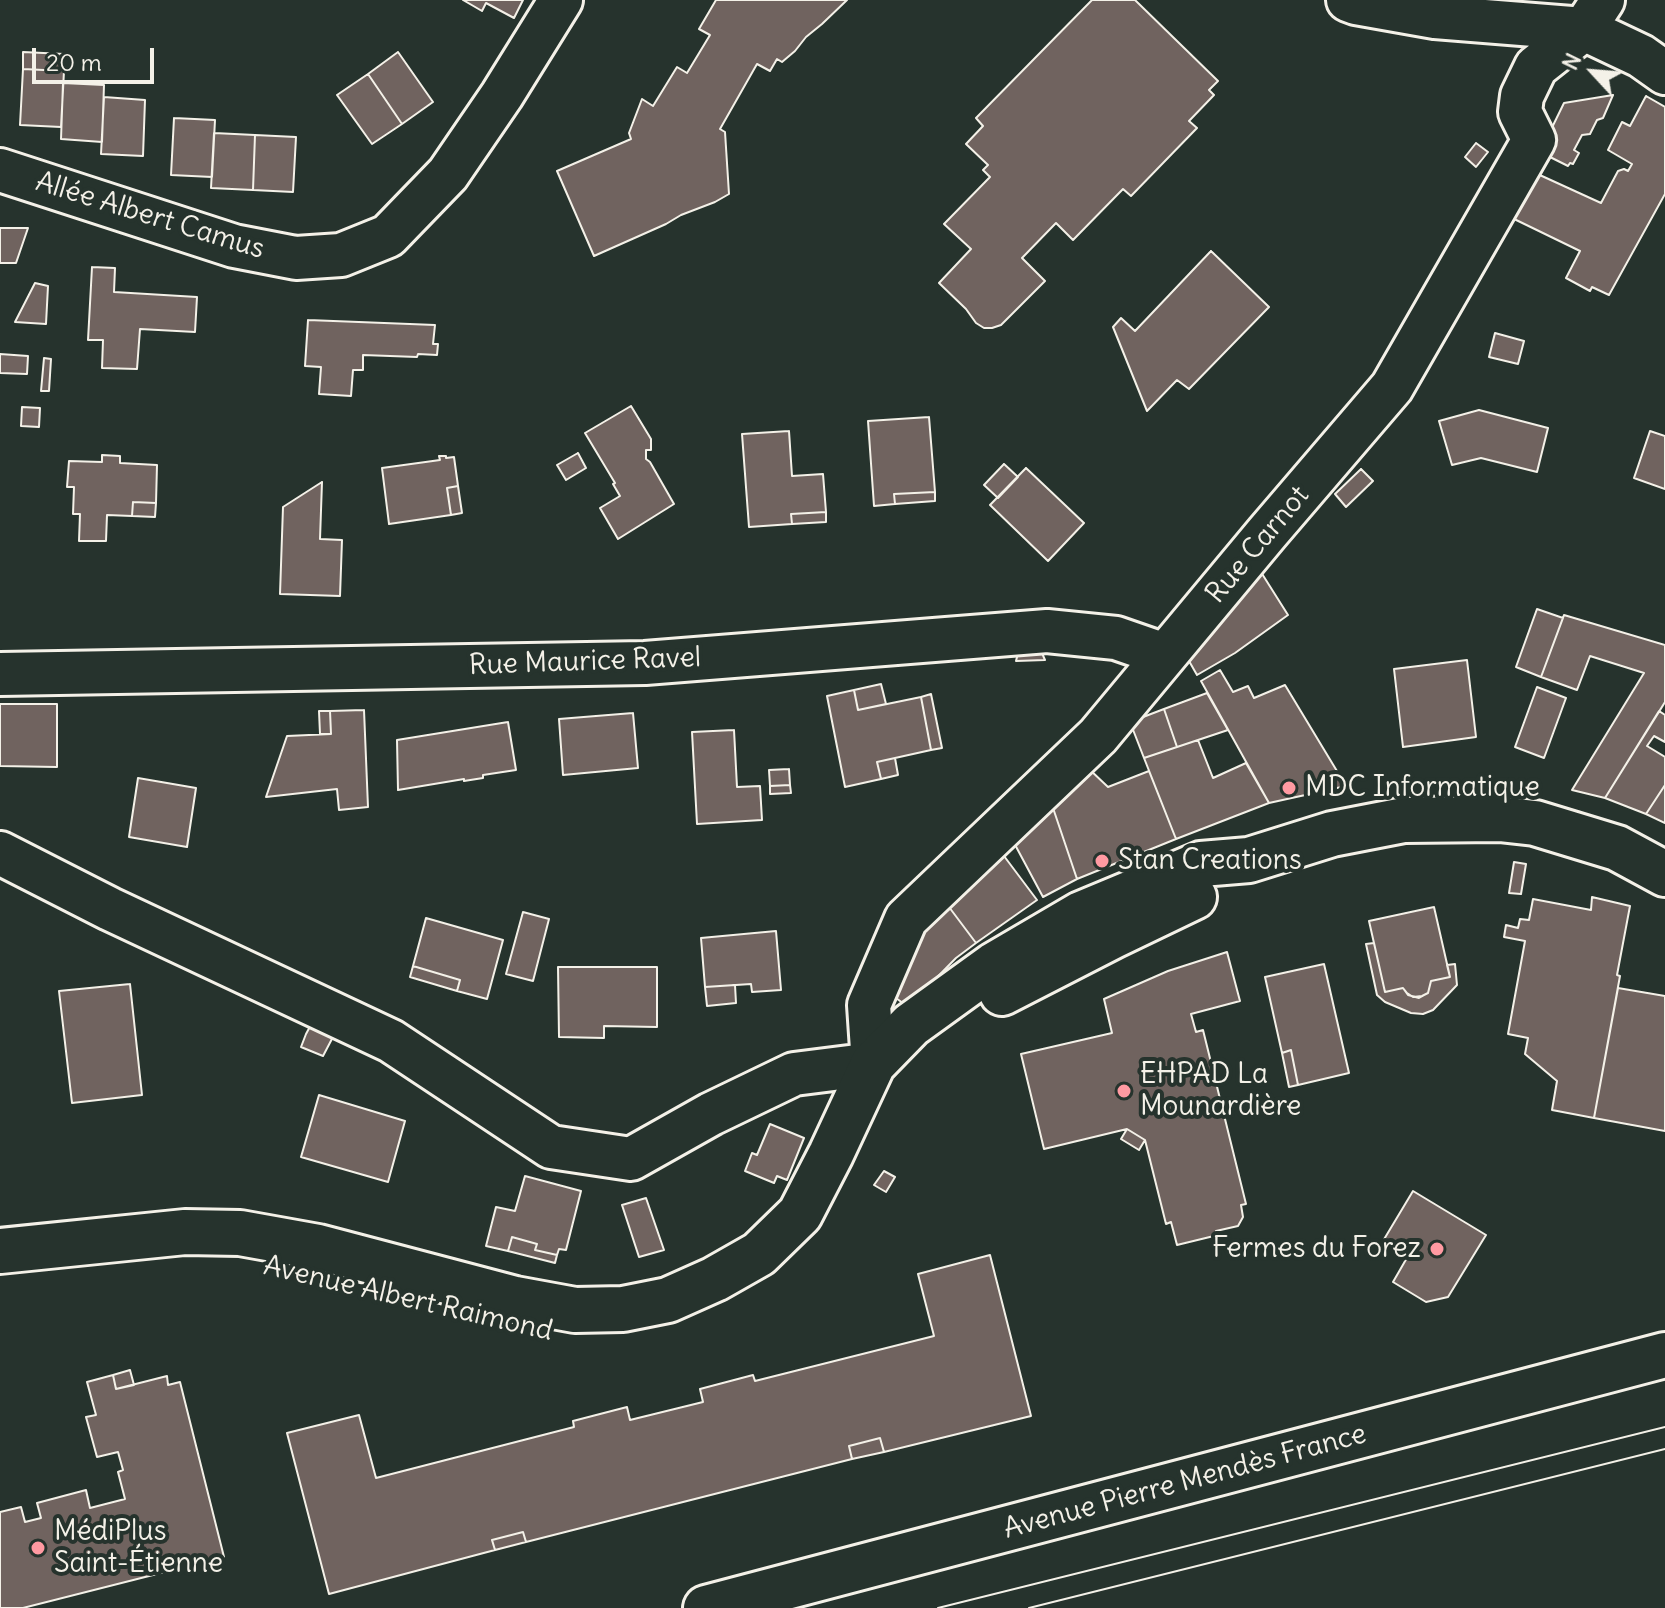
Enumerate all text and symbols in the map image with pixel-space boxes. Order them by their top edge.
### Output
scale bar [36,32,158,82]
north arrow [1553,32,1633,112]
text: 20 m [46,47,102,77]
text: N [1556,49,1587,74]
street label: Allée Albert Camus [32,165,268,267]
street label: Rue Carnot [1199,480,1317,610]
street label: Rue Maurice Ravel [468,641,702,683]
place label: MDC Informatique [1305,771,1540,805]
marker: MDC Informatique [1280,779,1298,797]
place label: Stan Creations [1118,844,1302,878]
marker: Stan Creations [1093,852,1111,870]
place label: EHPAD La Mounardière [1140,1058,1301,1124]
marker: EHPAD La Mounardière [1115,1082,1133,1100]
place label: Fermes du Forez [1212,1232,1421,1266]
marker: Fermes du Forez [1428,1240,1446,1258]
street label: Avenue Albert Raimond [260,1249,556,1349]
street label: Avenue Pierre Mendès France [1000,1417,1370,1547]
place label: MédiPlus Saint-Étienne [54,1515,223,1581]
marker: MédiPlus Saint-Étienne [29,1539,47,1557]

